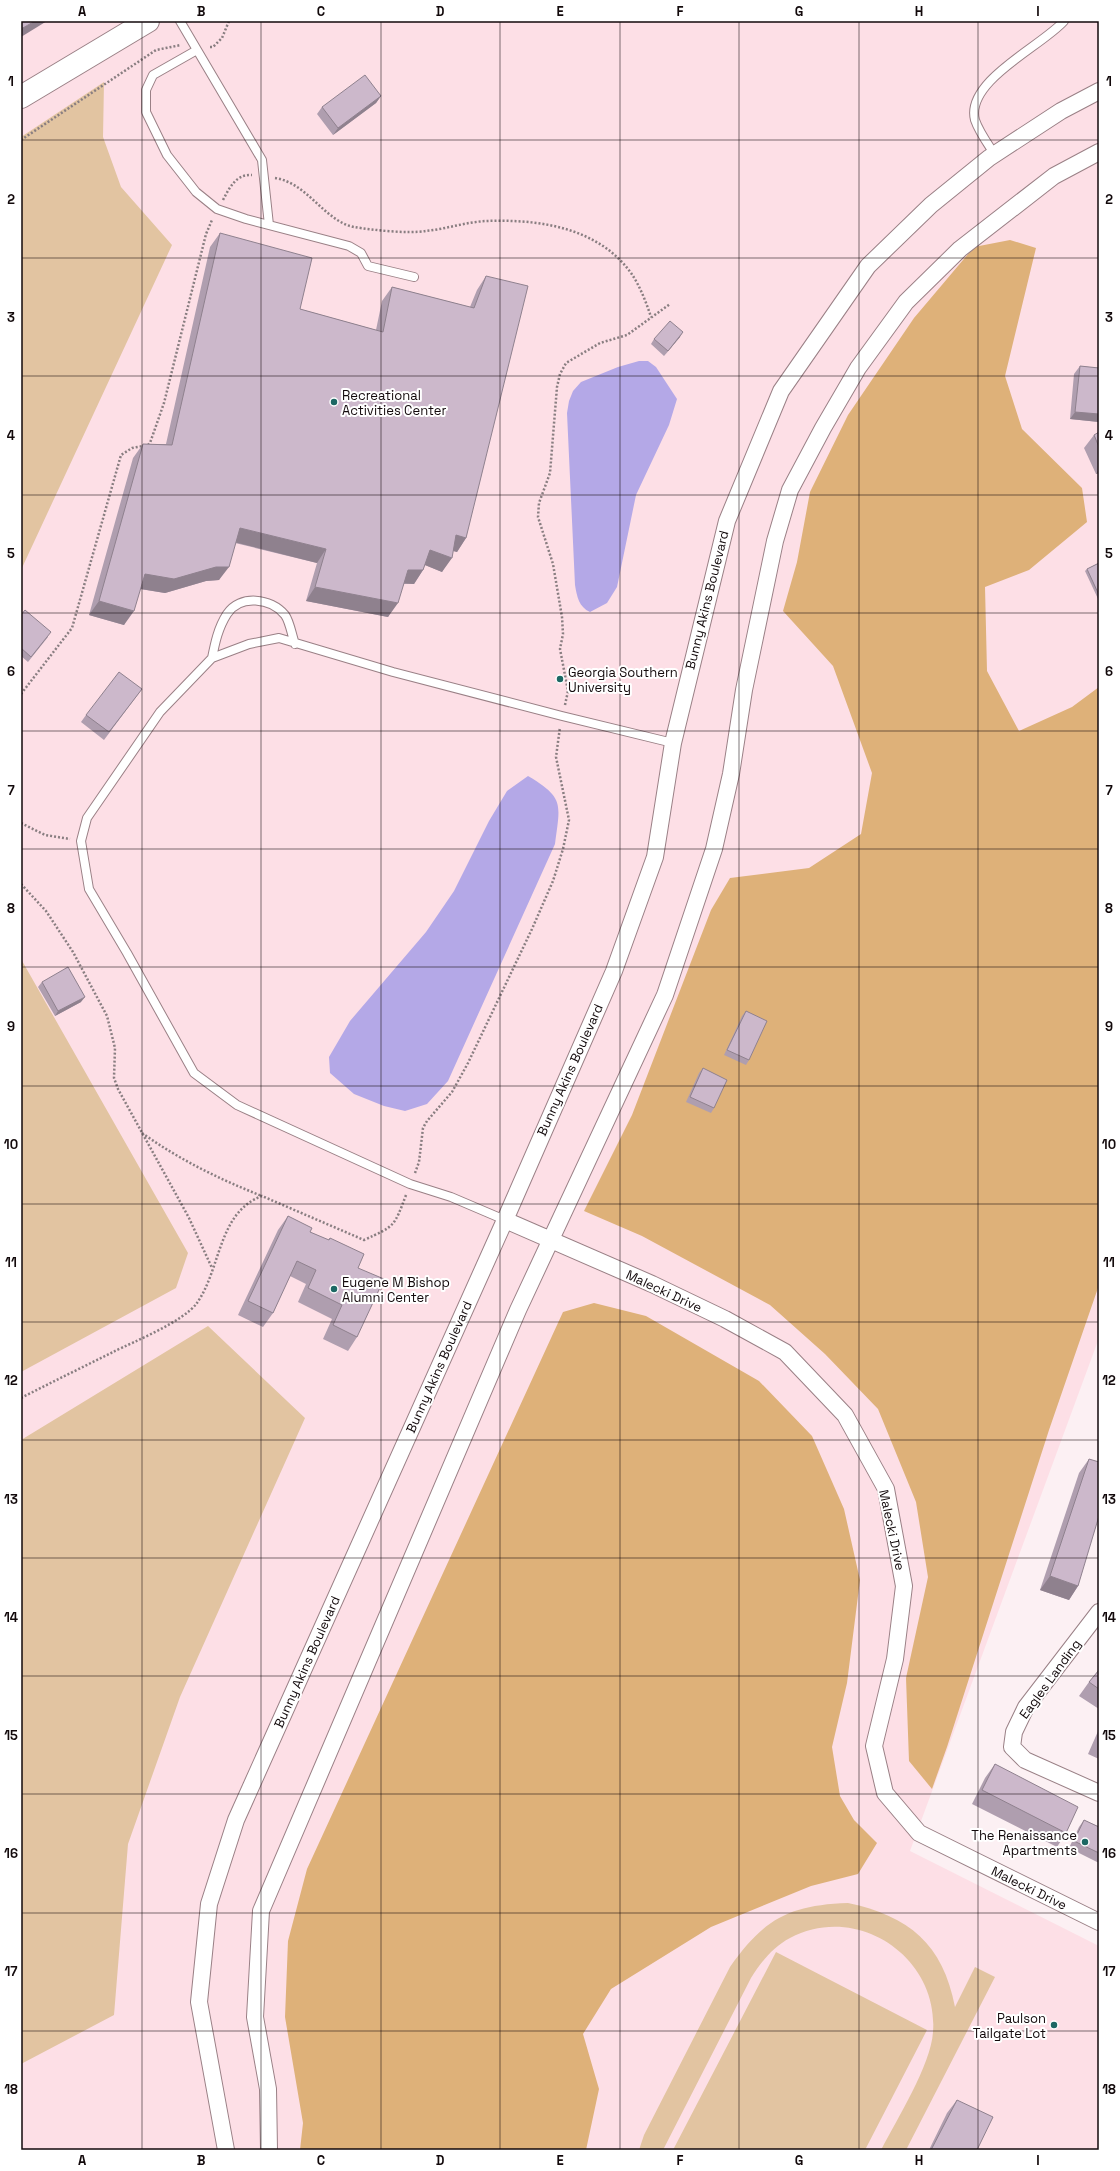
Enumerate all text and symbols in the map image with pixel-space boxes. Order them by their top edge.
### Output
text: A [78,3,87,20]
text: B [197,3,206,20]
text: C [317,3,325,20]
text: D [436,3,445,20]
text: E [556,3,564,20]
text: F [677,3,684,20]
text: G [795,3,803,20]
text: H [915,3,923,20]
text: I [1036,3,1040,20]
text: 1 [8,73,14,90]
text: 1 [1106,73,1112,90]
text: 2 [7,191,15,208]
text: 2 [1105,191,1113,208]
text: 3 [7,309,15,326]
text: 3 [1105,309,1113,326]
place label: Recreational Activities Center [342,387,446,419]
marker: Recreational Activities Center [329,397,339,407]
text: 4 [7,427,15,444]
text: 4 [1105,427,1113,444]
street label: Bunny Akins Boulevard [682,529,732,671]
text: 5 [7,545,15,562]
text: 5 [1105,545,1113,562]
text: 6 [7,663,15,680]
text: 6 [1105,663,1113,680]
place label: Georgia Southern University [568,664,678,696]
marker: Georgia Southern University [555,674,565,684]
text: 7 [7,782,15,799]
text: 7 [1105,782,1113,799]
text: 8 [7,900,15,917]
text: 8 [1105,900,1113,917]
street label: Bunny Akins Boulevard [533,1001,607,1139]
text: 9 [7,1018,15,1035]
text: 9 [1105,1018,1113,1035]
text: 10 [4,1136,18,1153]
text: 10 [1102,1136,1116,1153]
text: 11 [5,1254,17,1271]
text: 11 [1103,1254,1115,1271]
street label: Malecki Drive [623,1266,705,1316]
place label: Eugene M Bishop Alumni Center [342,1274,450,1306]
marker: Eugene M Bishop Alumni Center [329,1284,339,1294]
street label: Bunny Akins Boulevard [402,1298,476,1436]
text: 12 [4,1372,18,1389]
text: 12 [1102,1372,1116,1389]
street label: Malecki Drive [875,1488,909,1572]
text: 13 [4,1491,18,1508]
text: 13 [1102,1491,1116,1508]
street label: Bunny Akins Boulevard [270,1593,344,1731]
text: 14 [4,1609,18,1626]
text: 14 [1102,1609,1116,1626]
street label: Eagles Landing [1015,1636,1085,1722]
text: 15 [4,1727,18,1744]
text: 15 [1102,1727,1116,1744]
place label: The Renaissance Apartments [971,1827,1077,1859]
marker: The Renaissance Apartments [1080,1837,1090,1847]
text: 16 [4,1845,18,1862]
text: 16 [1102,1845,1116,1862]
street label: Malecki Drive [988,1862,1070,1914]
text: 17 [4,1963,18,1980]
text: 17 [1102,1963,1116,1980]
place label: Paulson Tailgate Lot [973,2010,1046,2042]
marker: Paulson Tailgate Lot [1049,2020,1059,2030]
text: 18 [4,2081,18,2098]
text: 18 [1102,2081,1116,2098]
text: A [78,2152,87,2169]
text: B [197,2152,206,2169]
text: C [317,2152,325,2169]
text: D [436,2152,445,2169]
text: E [556,2152,564,2169]
text: F [677,2152,684,2169]
text: G [795,2152,803,2169]
text: H [915,2152,923,2169]
text: I [1036,2152,1040,2169]

